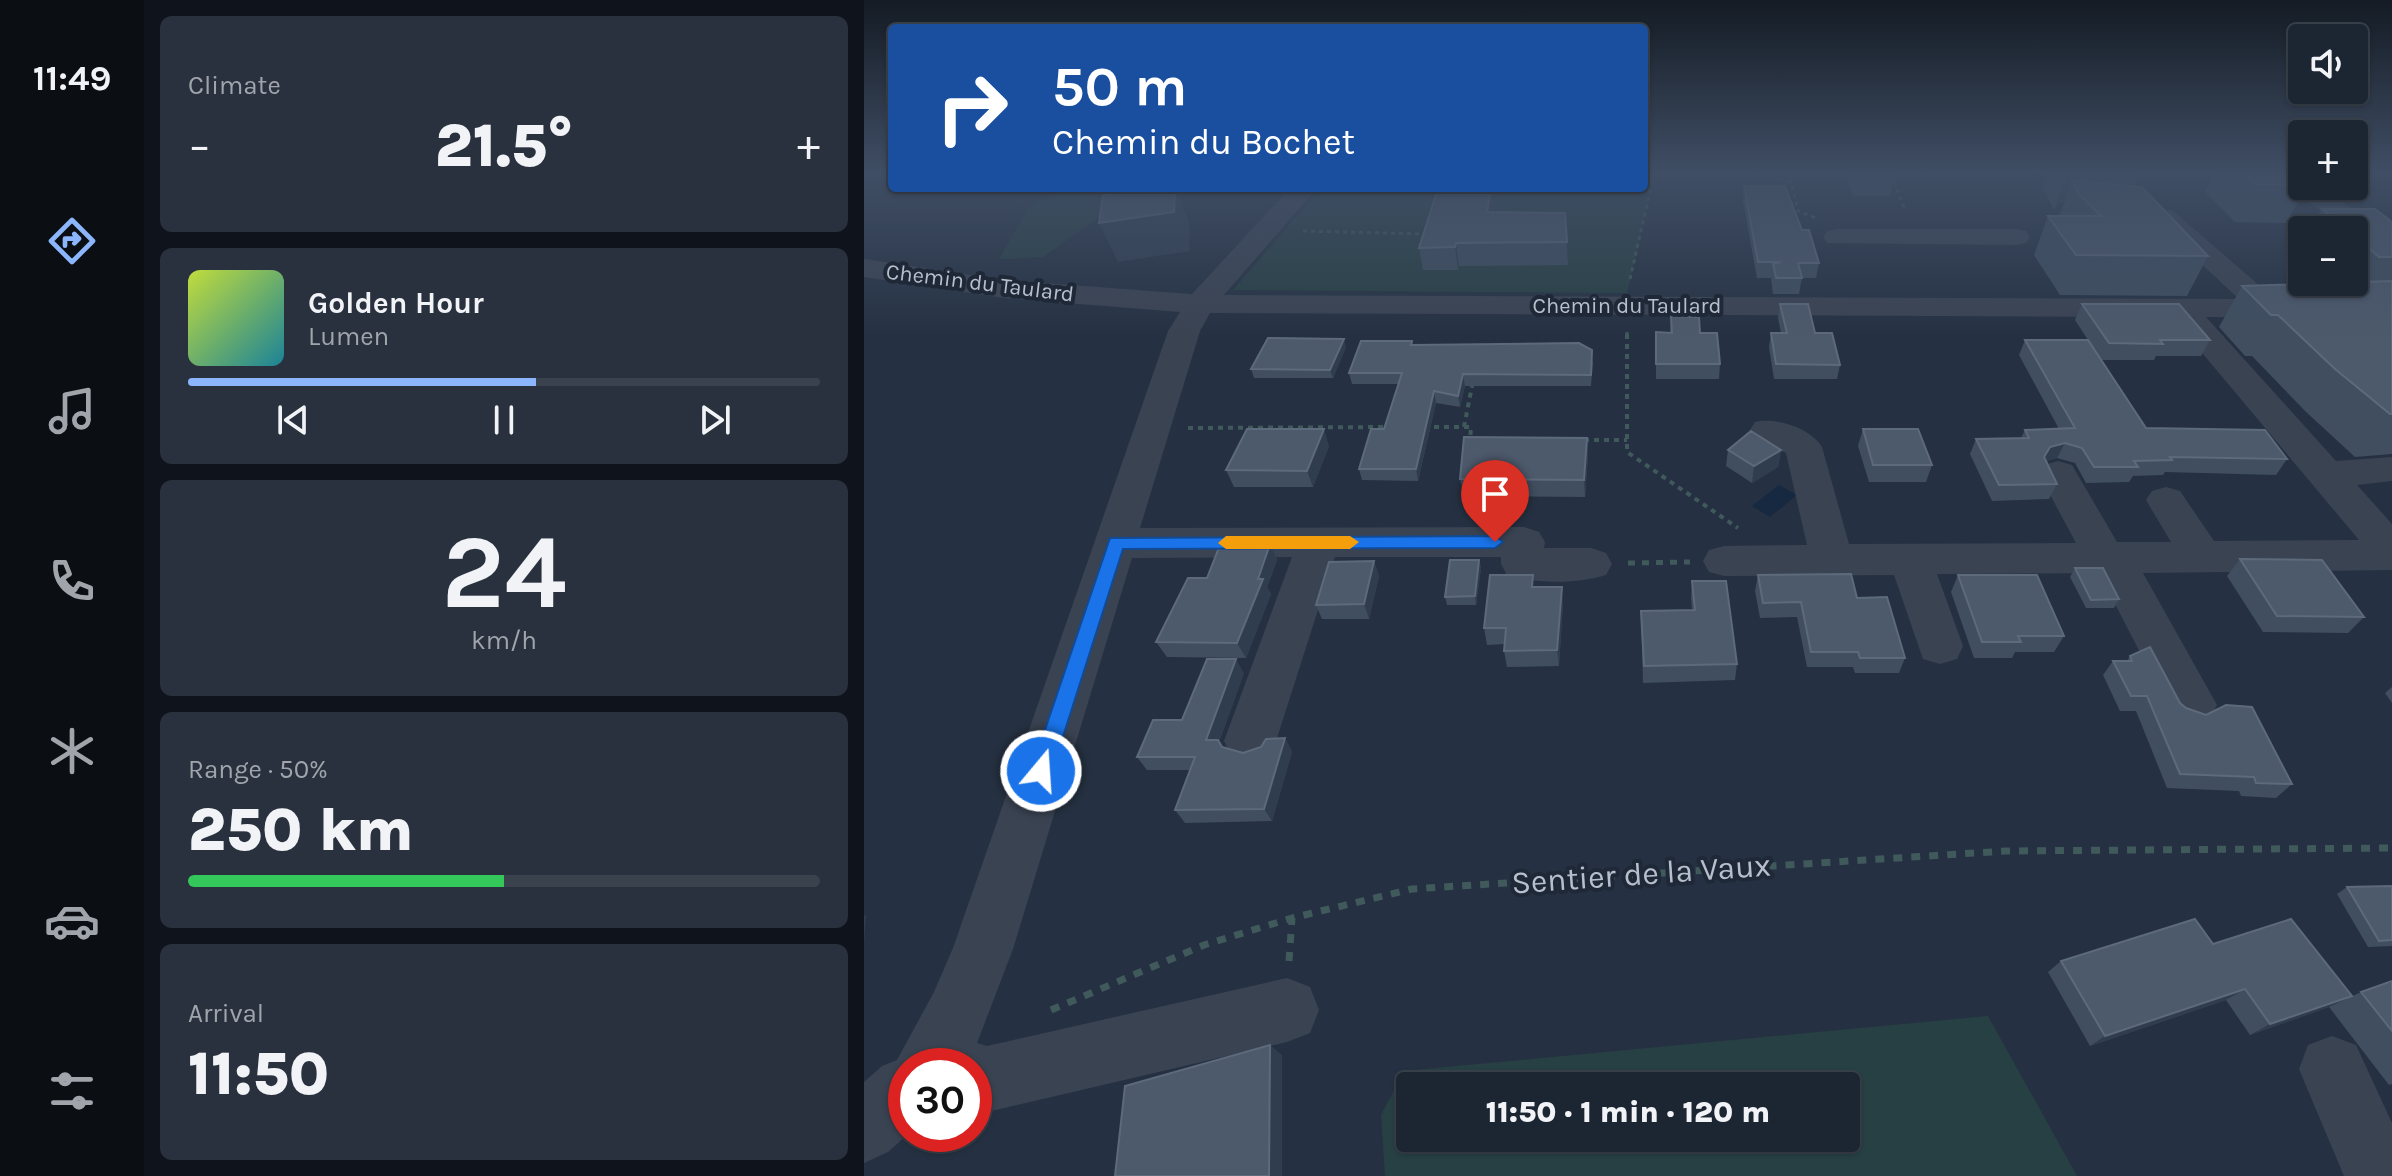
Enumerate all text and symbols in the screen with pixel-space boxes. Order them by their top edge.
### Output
map controls [2288,24,2368,296]
button: sound [2288,24,2368,104]
text: 50 m [1052,54,1187,119]
icon: right [920,56,1024,160]
text: 11:49 [33,57,111,99]
text: Climate [188,70,281,101]
text: 21.5° [435,111,573,181]
text: − [188,120,211,171]
text: + [797,120,820,171]
button: + [2288,120,2368,200]
text: Chemin du Bochet [1052,121,1355,163]
icon: directions [44,213,100,269]
button: − [2288,216,2368,296]
street label: Chemin du Taulard [885,259,1075,307]
text: Golden Hour [308,285,484,321]
street label: Chemin du Taulard [1532,293,1722,319]
text: Lumen [308,321,389,352]
icon: music [44,383,100,439]
icon: previous [271,398,315,442]
icon: pause [482,398,526,442]
icon: next [693,398,737,442]
pin [1461,460,1529,542]
icon: arrive [1473,472,1517,516]
text: 24 [442,512,566,633]
icon: phone [44,553,100,609]
text: km/h [471,625,537,656]
icon: climate [44,723,100,779]
position arrow [999,729,1083,813]
text: Range · 50% [188,754,328,785]
text: 250 km [188,795,414,865]
street label: Sentier de la Vaux [1510,846,1772,902]
icon: car [44,893,100,949]
text: Arrival [188,998,264,1029]
text: 11:50 [188,1039,329,1109]
speed limit sign: 30 [888,1048,992,1152]
icon: filters [44,1063,100,1119]
text: 11:50 · 1 min · 120 m [1486,1094,1770,1130]

